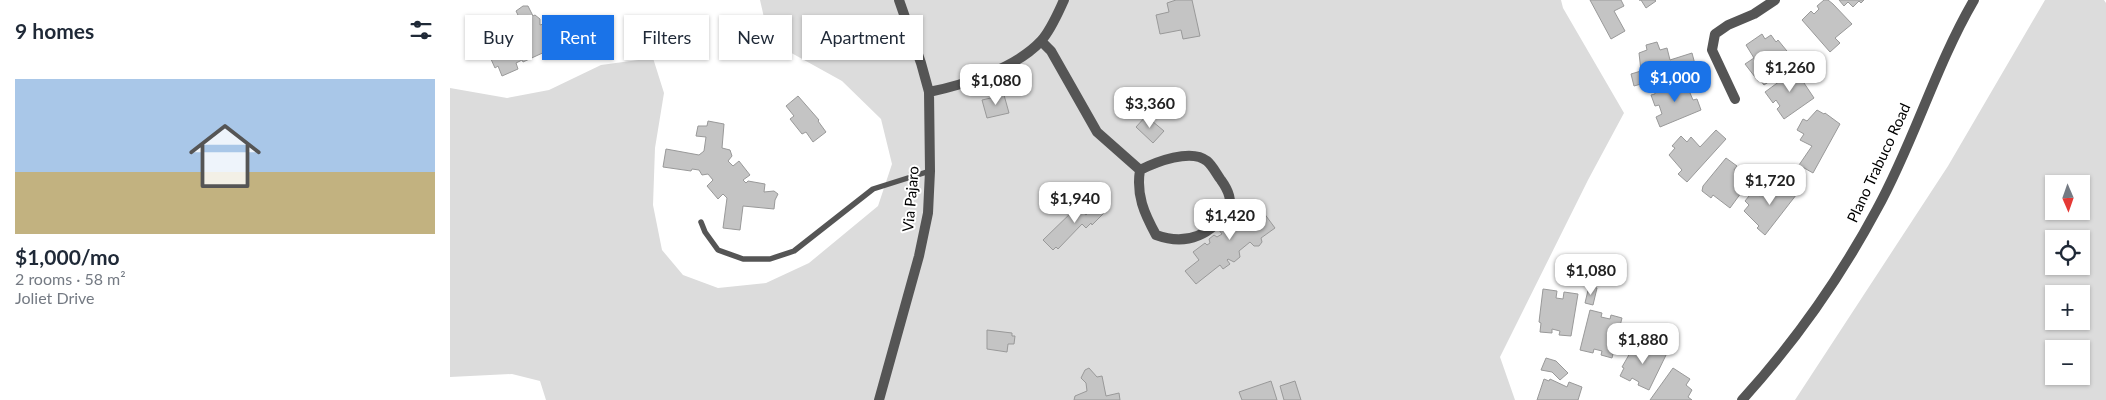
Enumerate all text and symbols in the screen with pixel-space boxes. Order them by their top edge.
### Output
chip: Buy [465,15,532,60]
chip: Rent [542,15,614,60]
chip: Filters [624,15,709,60]
chip: New [719,15,792,60]
chip: Apartment [802,15,923,60]
icon: filters [407,16,435,44]
text: 9 homes [15,18,94,43]
pin: $1,260 [1749,51,1831,93]
text: $1,260 [1765,57,1815,76]
pin: $1,000 [1634,61,1716,103]
pin: $1,080 [955,64,1037,106]
text: $1,000 [1650,67,1700,86]
text: $1,080 [971,70,1021,89]
pin: $3,360 [1109,86,1191,129]
text: $3,360 [1125,93,1175,112]
street label: Plano Trabuco Road [1843,100,1914,225]
icon: home [180,111,270,201]
pin: $1,720 [1729,164,1811,206]
street label: Via Pajaro [898,165,922,233]
text: $1,720 [1745,170,1795,189]
north arrow [2045,175,2090,220]
map controls [2045,175,2090,385]
pin: $1,940 [1034,182,1116,224]
text: $1,940 [1050,188,1100,207]
pin: $1,420 [1189,198,1271,241]
text: $1,420 [1205,205,1255,224]
button: locate [2045,230,2090,275]
text: $1,000/mo [15,244,120,269]
pin: $1,080 [1550,254,1632,296]
text: $1,080 [1566,260,1616,279]
text: 2 rooms · 58 m² [15,269,126,288]
button: + [2045,285,2090,330]
text: Joliet Drive [15,288,95,307]
pin: $1,880 [1602,322,1684,365]
text: $1,880 [1618,329,1668,348]
button: − [2045,340,2090,385]

